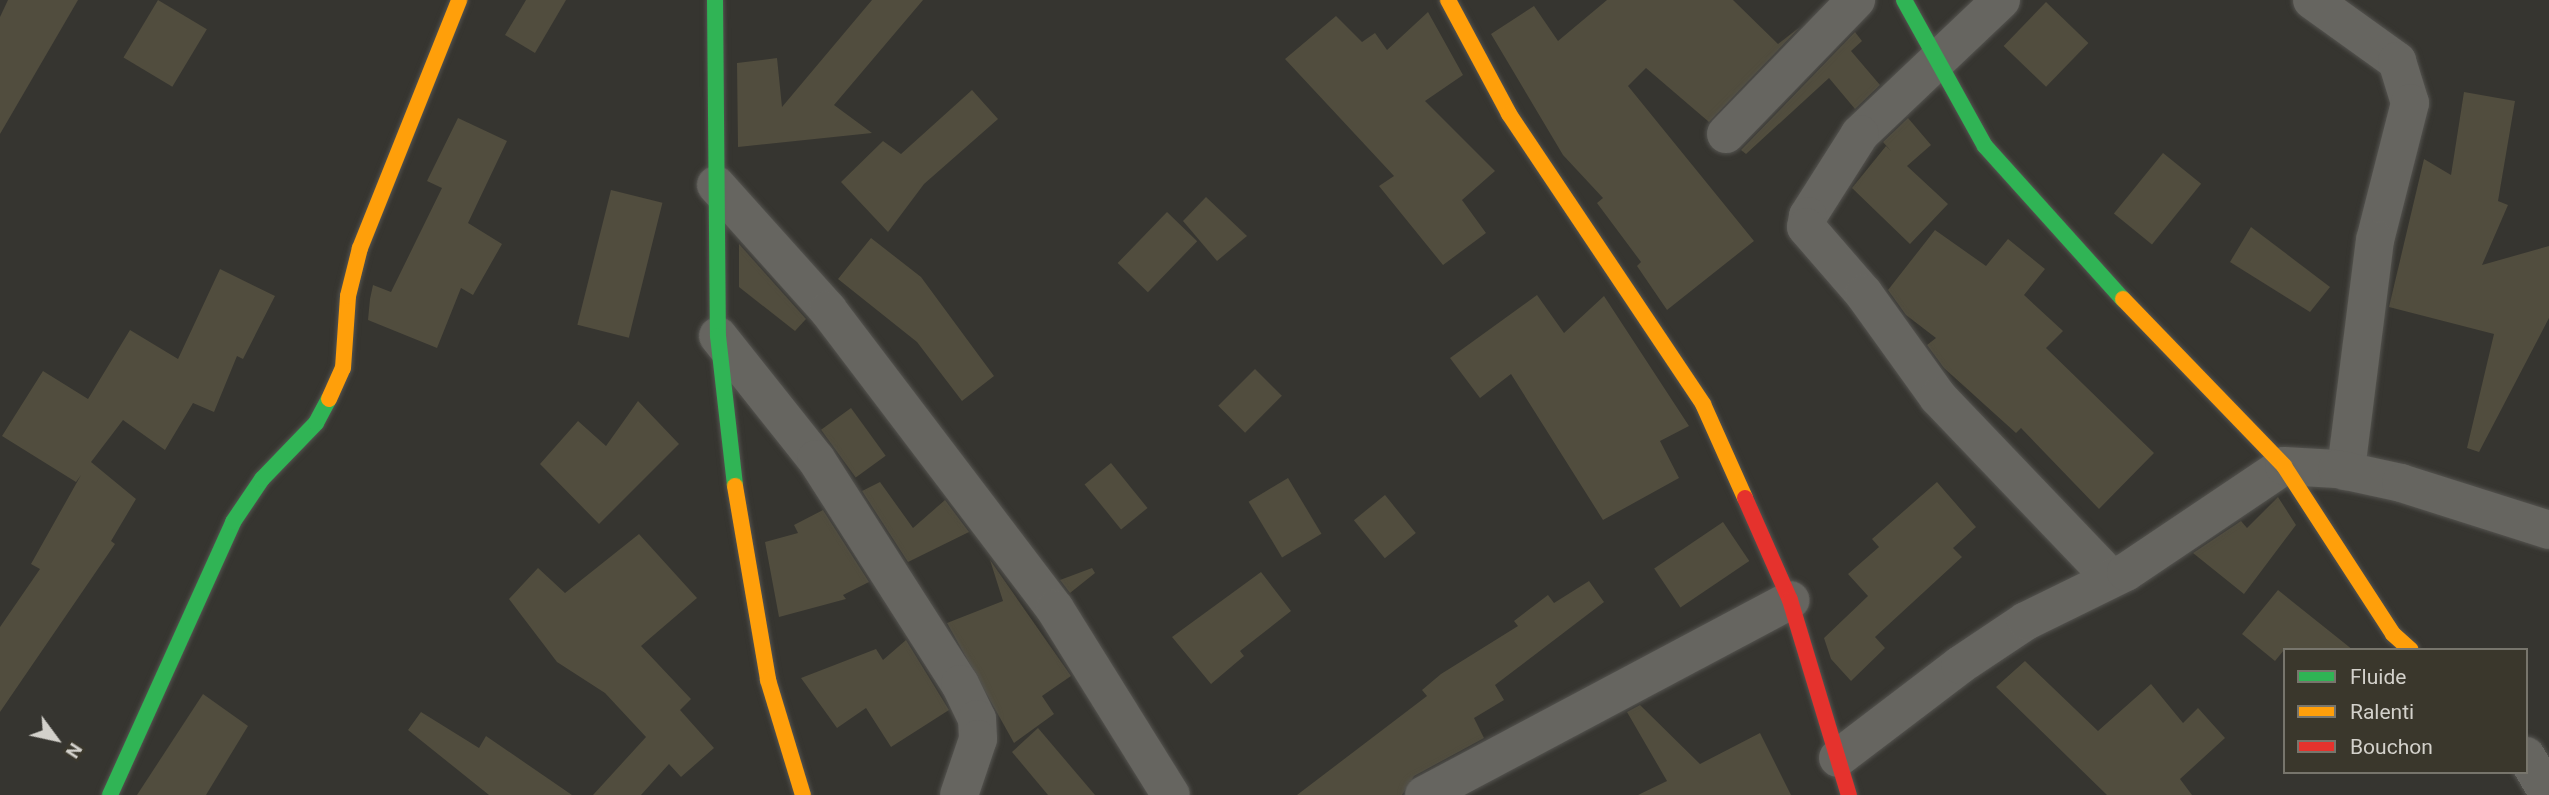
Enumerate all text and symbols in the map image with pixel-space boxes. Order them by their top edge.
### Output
legend [2283,648,2528,774]
text: Fluide [2350,665,2406,689]
text: Ralenti [2350,700,2414,724]
north arrow [21,704,91,774]
text: Bouchon [2350,735,2433,759]
text: N [61,739,87,763]

